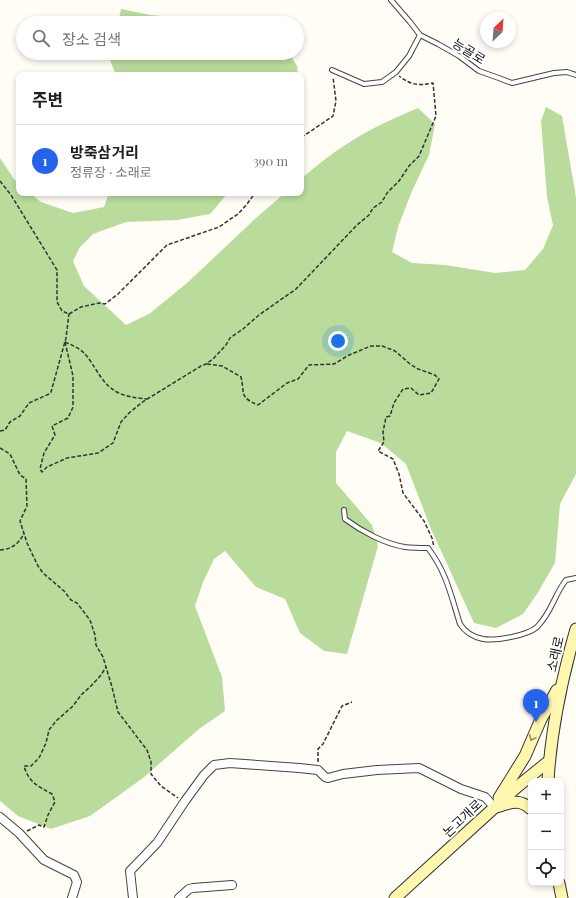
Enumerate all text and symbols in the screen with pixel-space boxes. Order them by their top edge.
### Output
north arrow [480,12,516,48]
search box [16,16,304,60]
icon: search [30,27,52,49]
text: 장소 검색 [62,29,121,49]
street label: 능골로 [450,34,489,67]
text: 주변 [32,88,63,110]
text: 방죽삼거리 [70,142,139,162]
text: 1 [43,152,47,169]
text: 390 m [253,152,288,169]
text: 정류장 · 소래로 [70,163,152,180]
your location [328,331,348,351]
street label: 소래로 [542,634,567,673]
pin: 1 [523,689,549,722]
one-way arrow [529,734,537,741]
map controls [528,778,564,886]
button: + [528,778,564,814]
street label: 논고개로 [438,795,485,840]
button: − [528,814,564,850]
button: locate [528,850,564,886]

